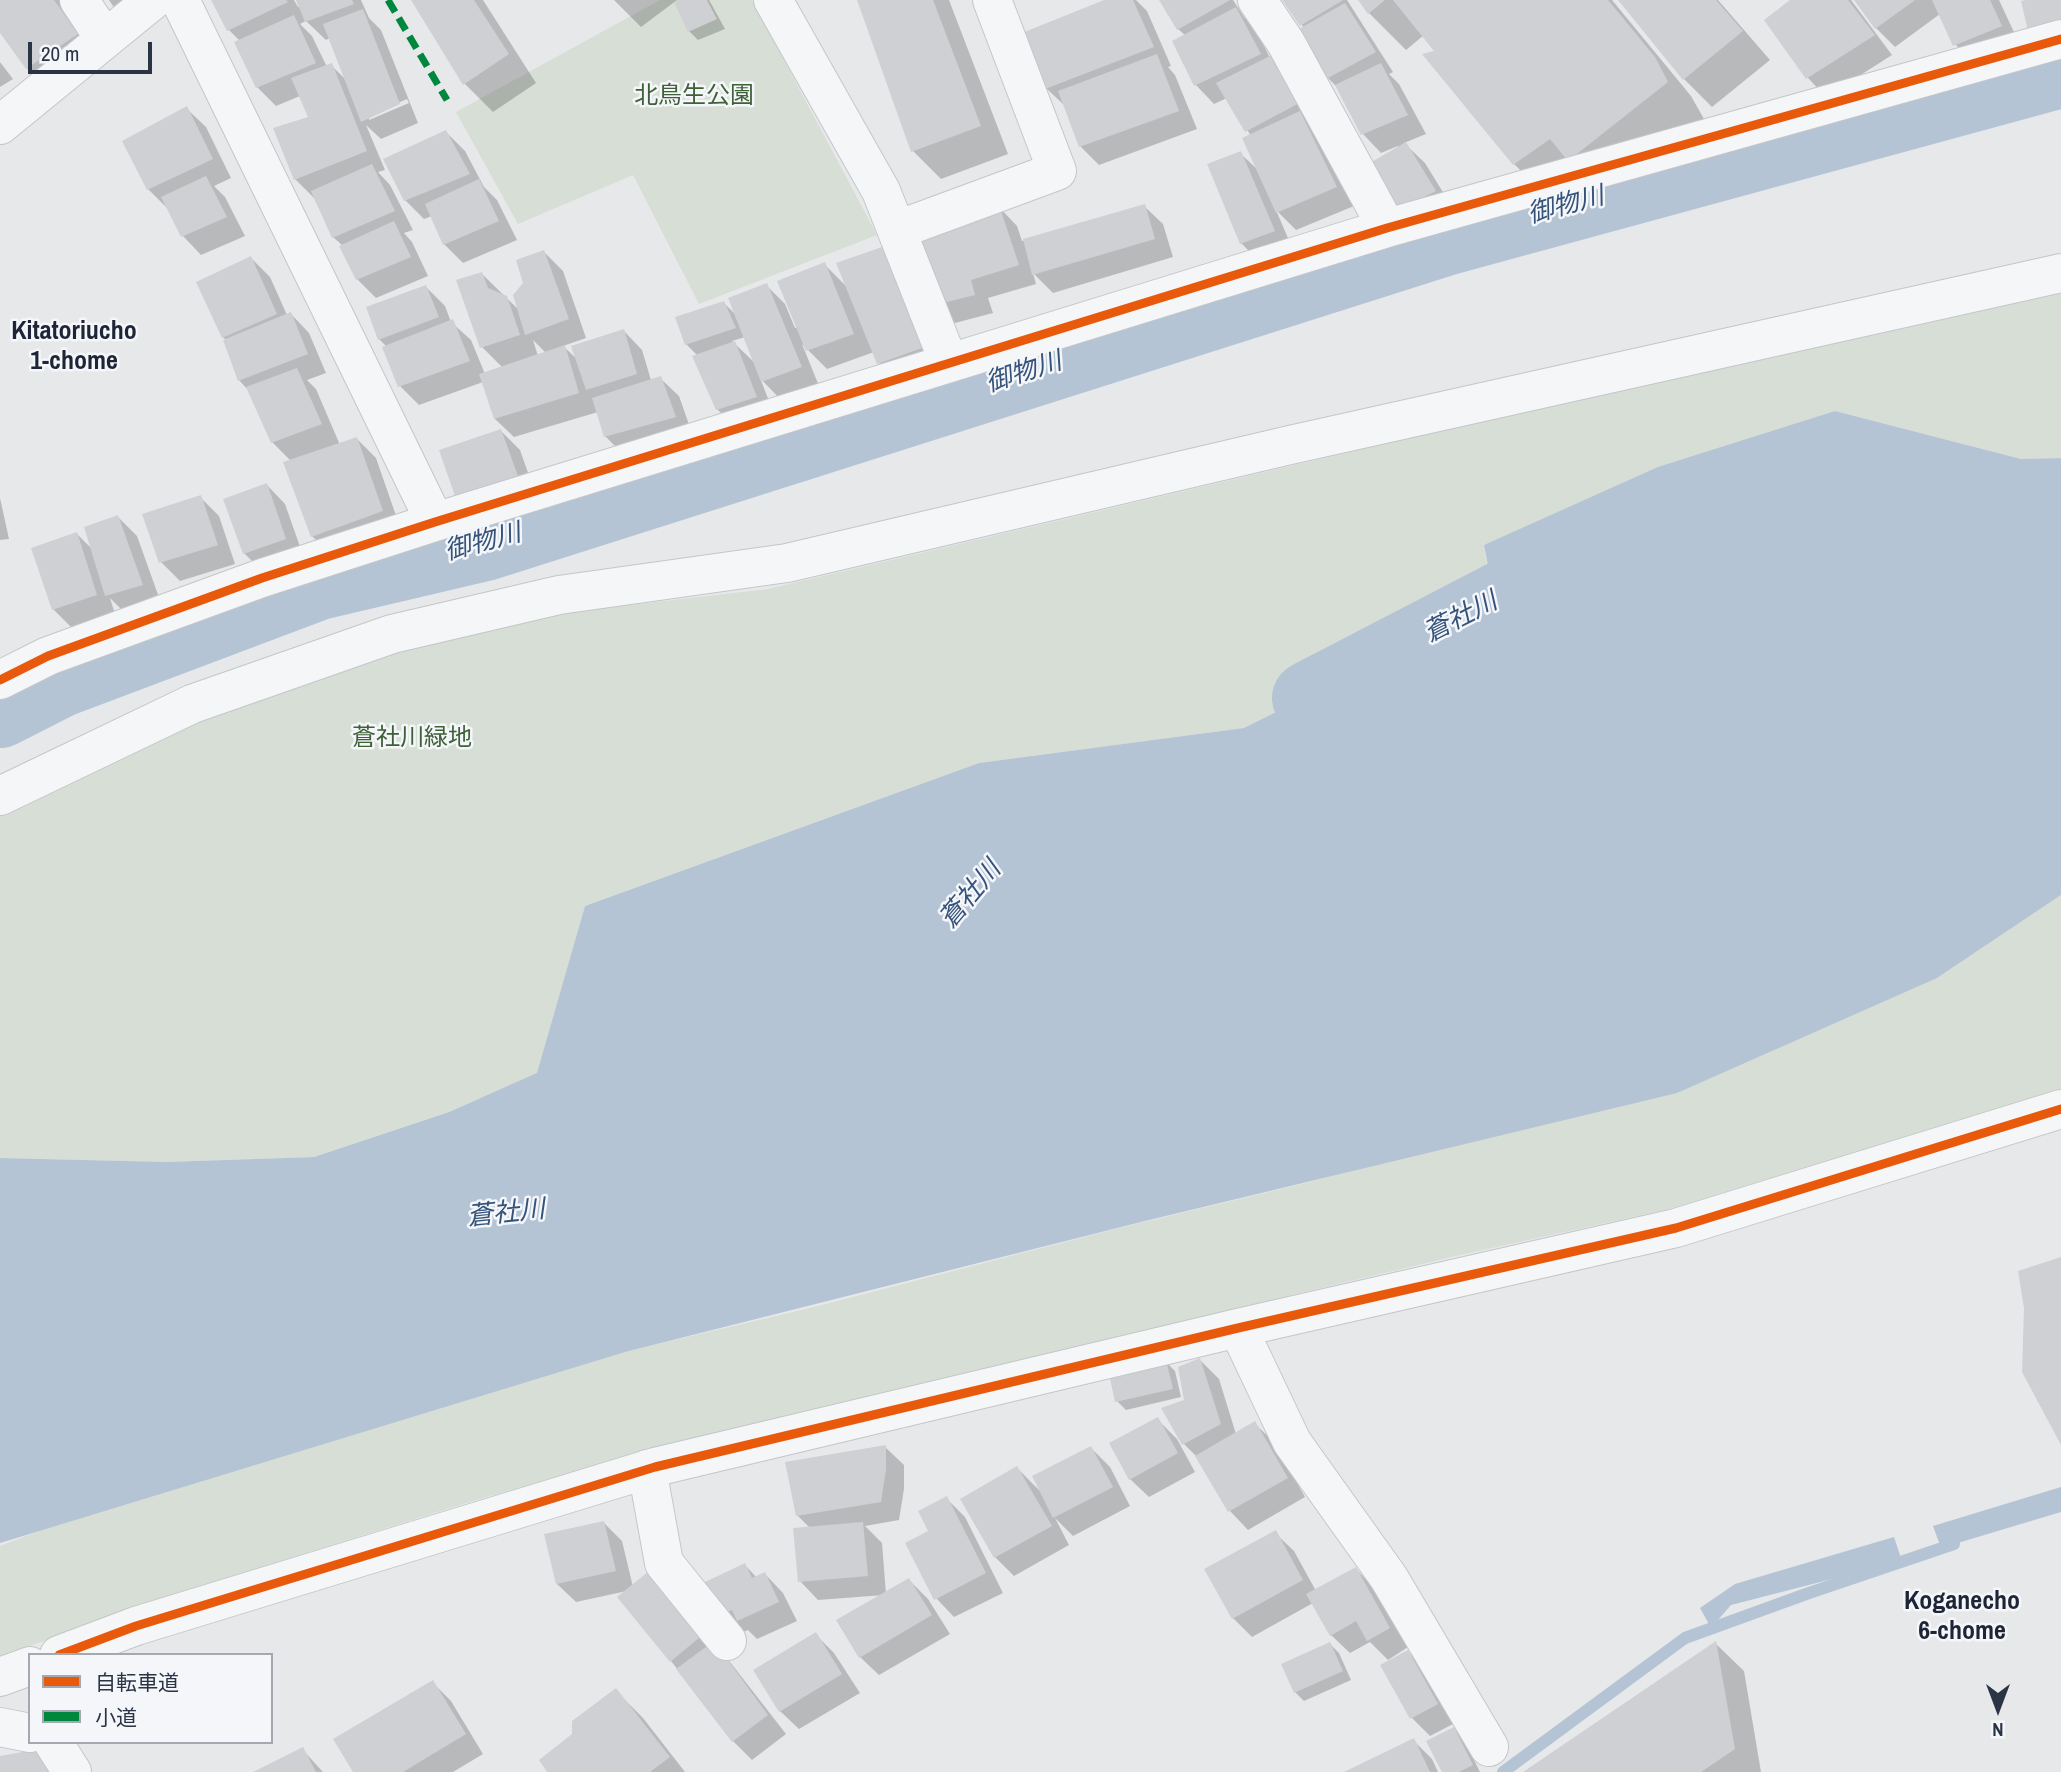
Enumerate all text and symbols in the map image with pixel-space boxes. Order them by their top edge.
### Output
scale bar [32,28,156,72]
text: 20 m [41,39,79,68]
park label: 北鳥生公園 [634,83,754,111]
water label: 御物川 [1524,181,1608,231]
district label: Kitatoriucho 1-chome [11,316,137,378]
water label: 御物川 [982,346,1066,400]
water label: 御物川 [441,518,525,568]
water label: 蒼社川 [1419,586,1503,650]
park label: 蒼社川緑地 [352,725,472,753]
water label: 蒼社川 [934,855,1008,935]
water label: 蒼社川 [466,1194,546,1234]
district label: Koganecho 6-chome [1904,1586,2020,1648]
legend [28,1653,273,1744]
text: 自転車道 [95,1668,179,1697]
north arrow [1963,1674,2033,1744]
text: 小道 [95,1703,137,1732]
text: N [1992,1717,2004,1743]

